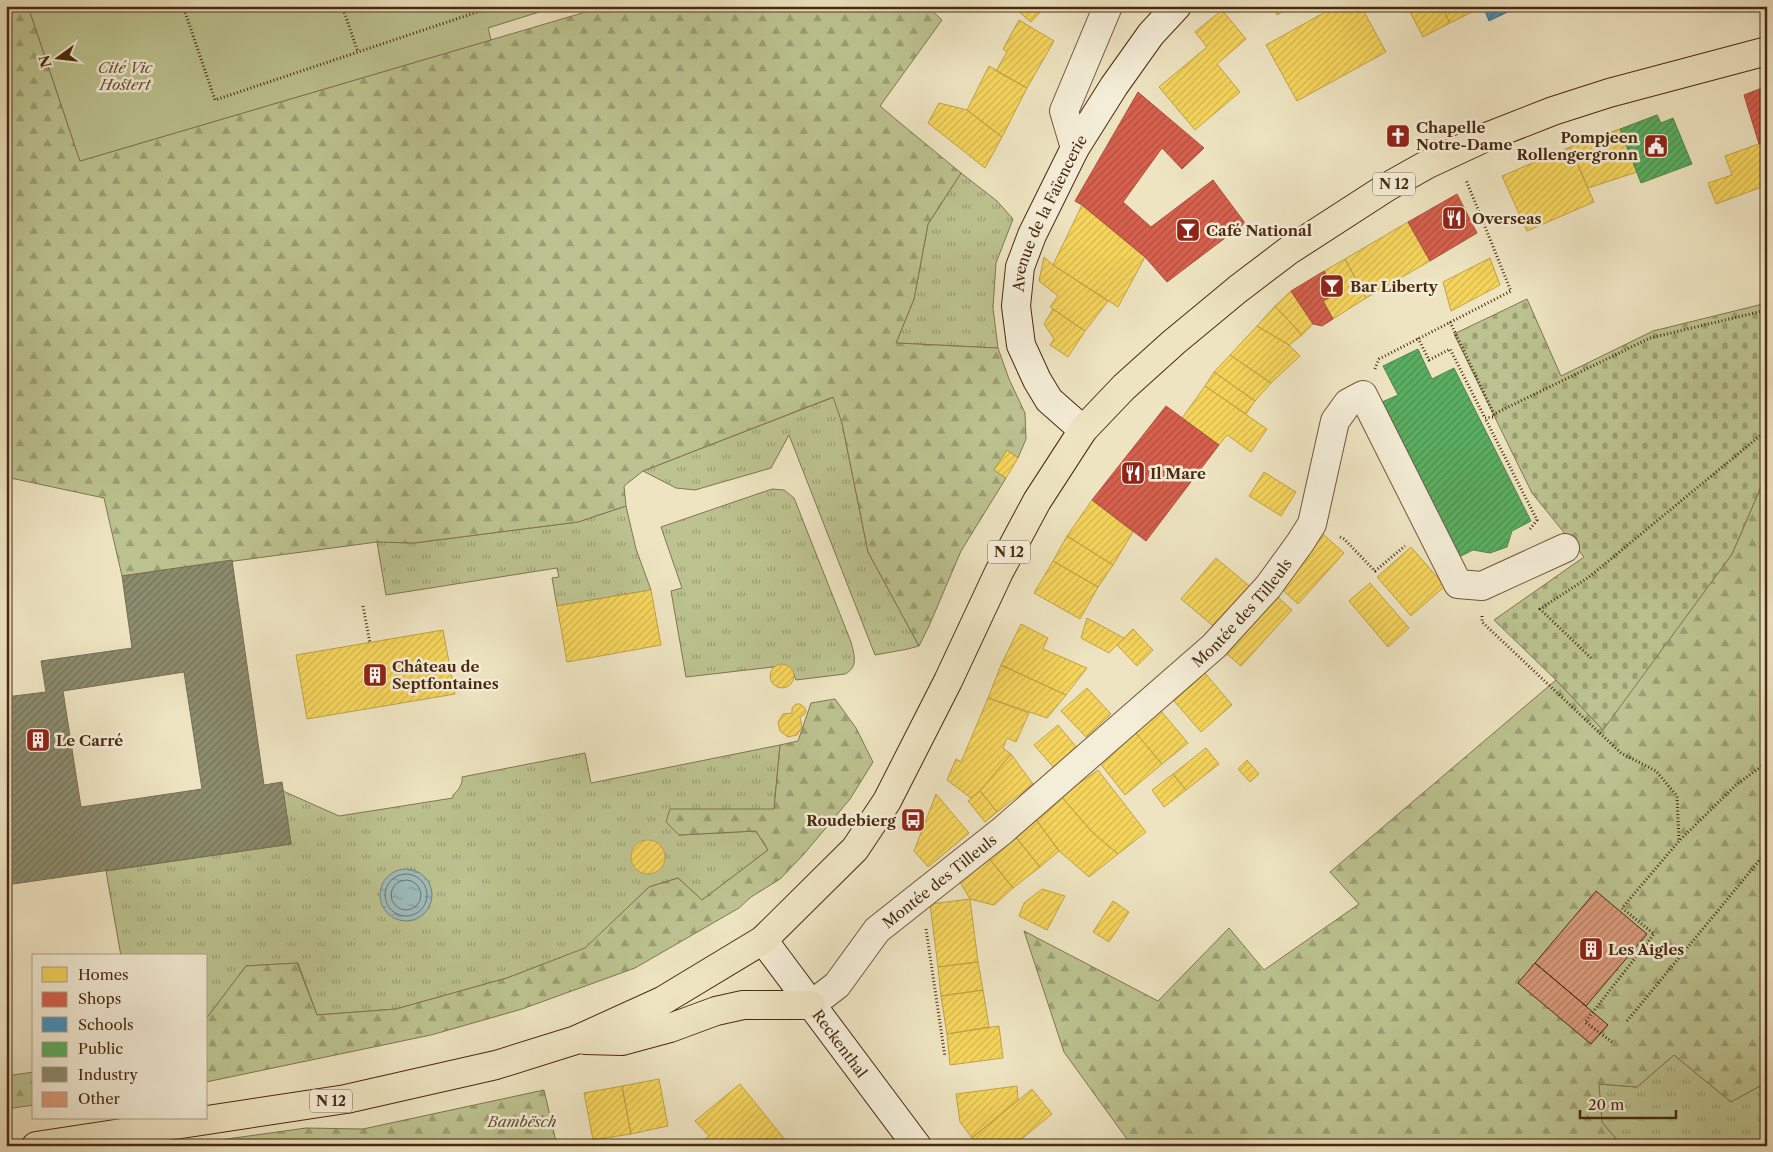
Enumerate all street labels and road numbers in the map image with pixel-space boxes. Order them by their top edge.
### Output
street label: Avenue de la Faïencerie [1008,131,1091,294]
road number: N 12 [1373,172,1415,195]
road number: N 12 [988,540,1030,564]
street label: Montée des Tilleuls [1188,554,1295,671]
street label: Montée des Tilleuls [878,830,1000,932]
street label: Reckenthal [809,1006,872,1082]
road number: N 12 [310,1090,352,1112]

